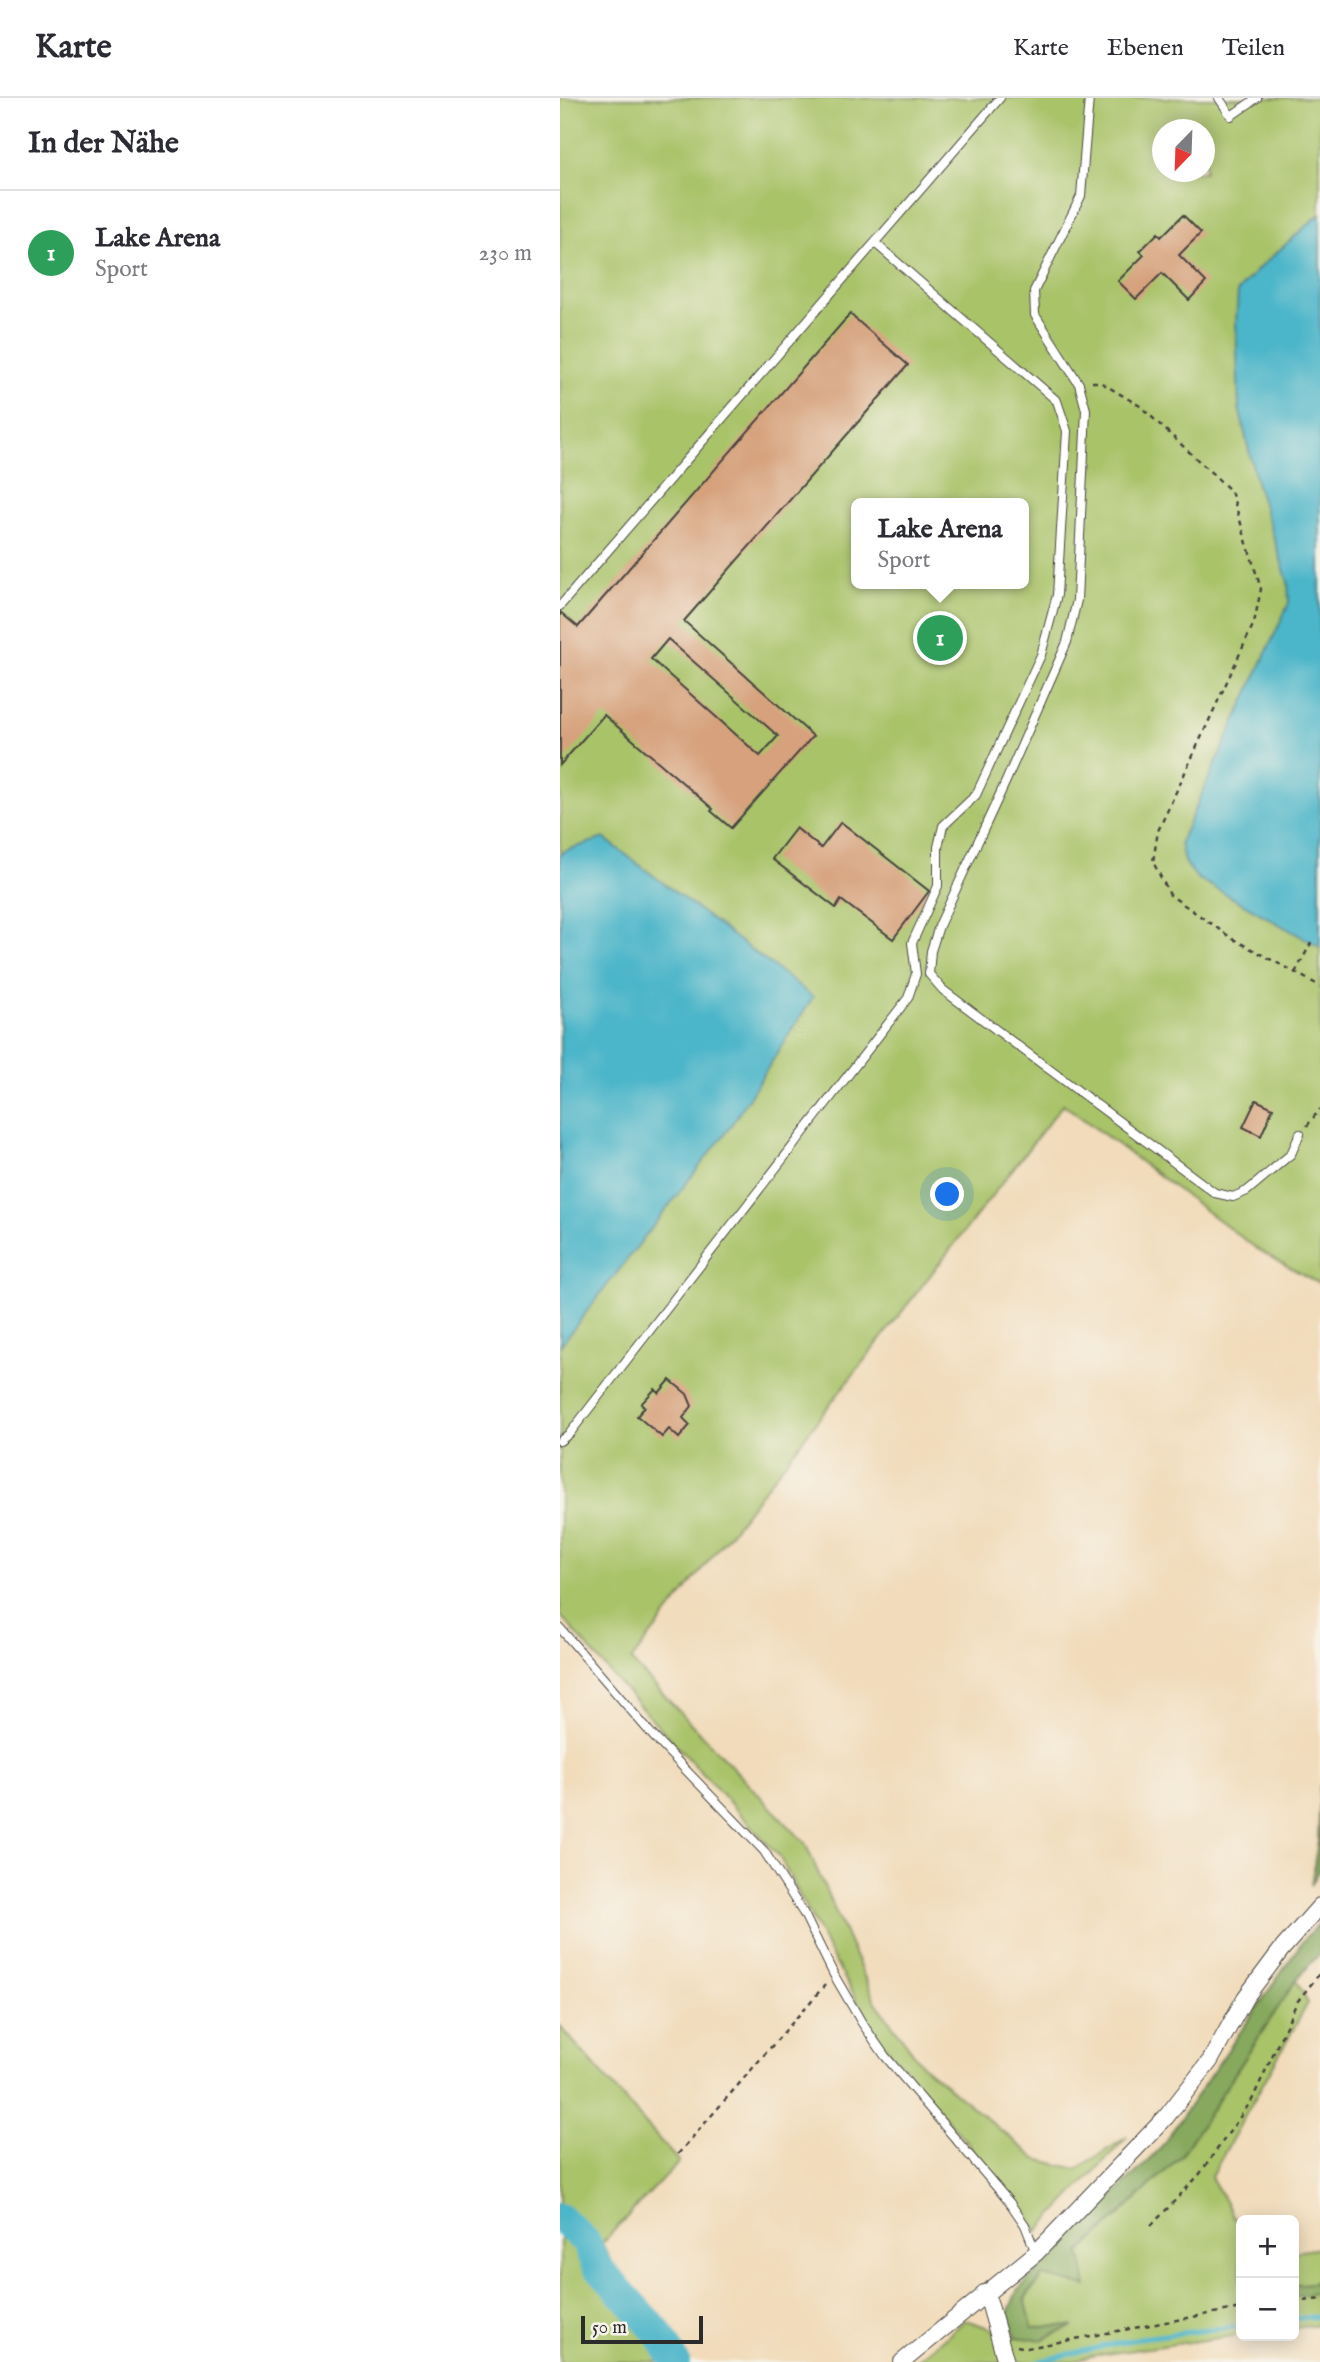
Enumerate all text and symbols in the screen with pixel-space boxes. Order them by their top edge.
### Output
text: Karte [35,27,112,69]
text: Karte [1013,33,1069,64]
text: Ebenen [1107,33,1184,64]
text: Teilen [1222,33,1285,64]
north arrow [1152,119,1215,182]
text: In der Nähe [28,125,179,163]
text: Lake Arena [95,222,220,255]
text: 1 [47,239,55,268]
text: 230 m [479,239,532,268]
text: Sport [95,255,148,284]
popup [851,498,1029,589]
text: Lake Arena [877,513,1003,546]
text: Sport [877,546,930,575]
pin: 1 [917,612,963,664]
your location [930,1177,964,1211]
map controls [1236,2215,1299,2341]
button: + [1236,2215,1299,2278]
button: − [1236,2278,1299,2341]
scale bar [581,2313,704,2345]
text: 50 m [592,2316,627,2340]

